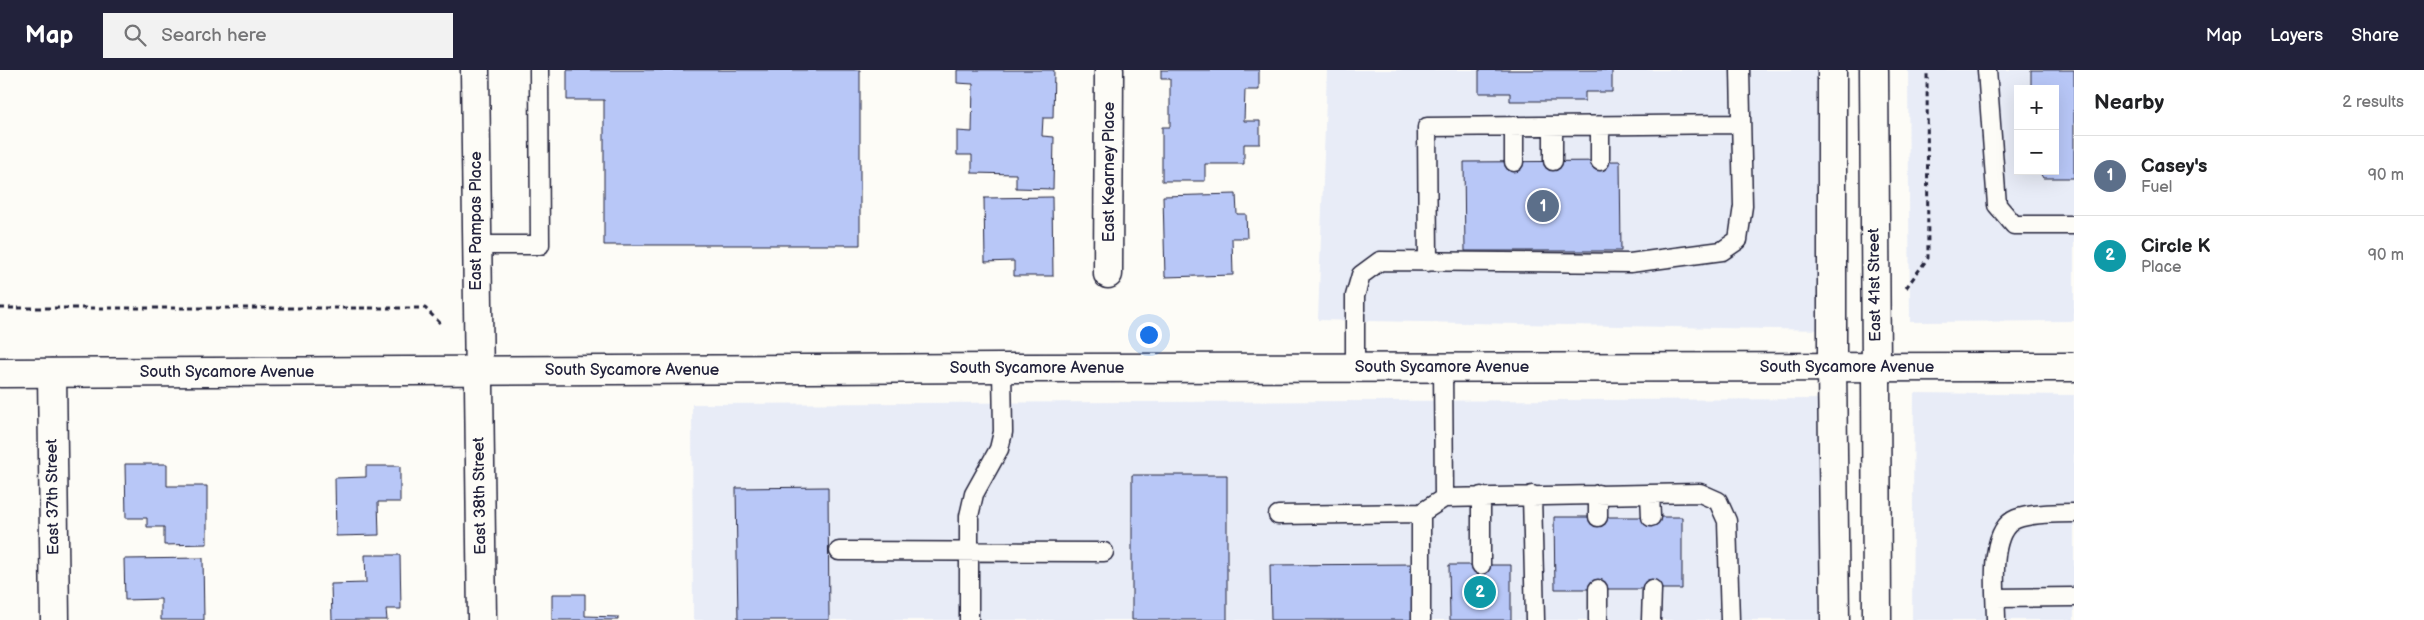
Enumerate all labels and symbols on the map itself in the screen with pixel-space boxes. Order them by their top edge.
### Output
street label: East Kearney Place [1100,101,1119,242]
street label: East Pampas Place [467,151,486,291]
pin: 1 [1527,187,1559,225]
street label: East 41st Street [1865,228,1885,342]
your location [1136,322,1162,348]
street label: South Sycamore Avenue [1355,358,1530,377]
street label: South Sycamore Avenue [1760,358,1935,377]
street label: South Sycamore Avenue [950,359,1125,378]
street label: South Sycamore Avenue [545,361,720,380]
street label: South Sycamore Avenue [140,363,315,382]
street label: East 38th Street [469,437,491,555]
street label: East 37th Street [42,439,64,555]
pin: 2 [1464,573,1496,611]

